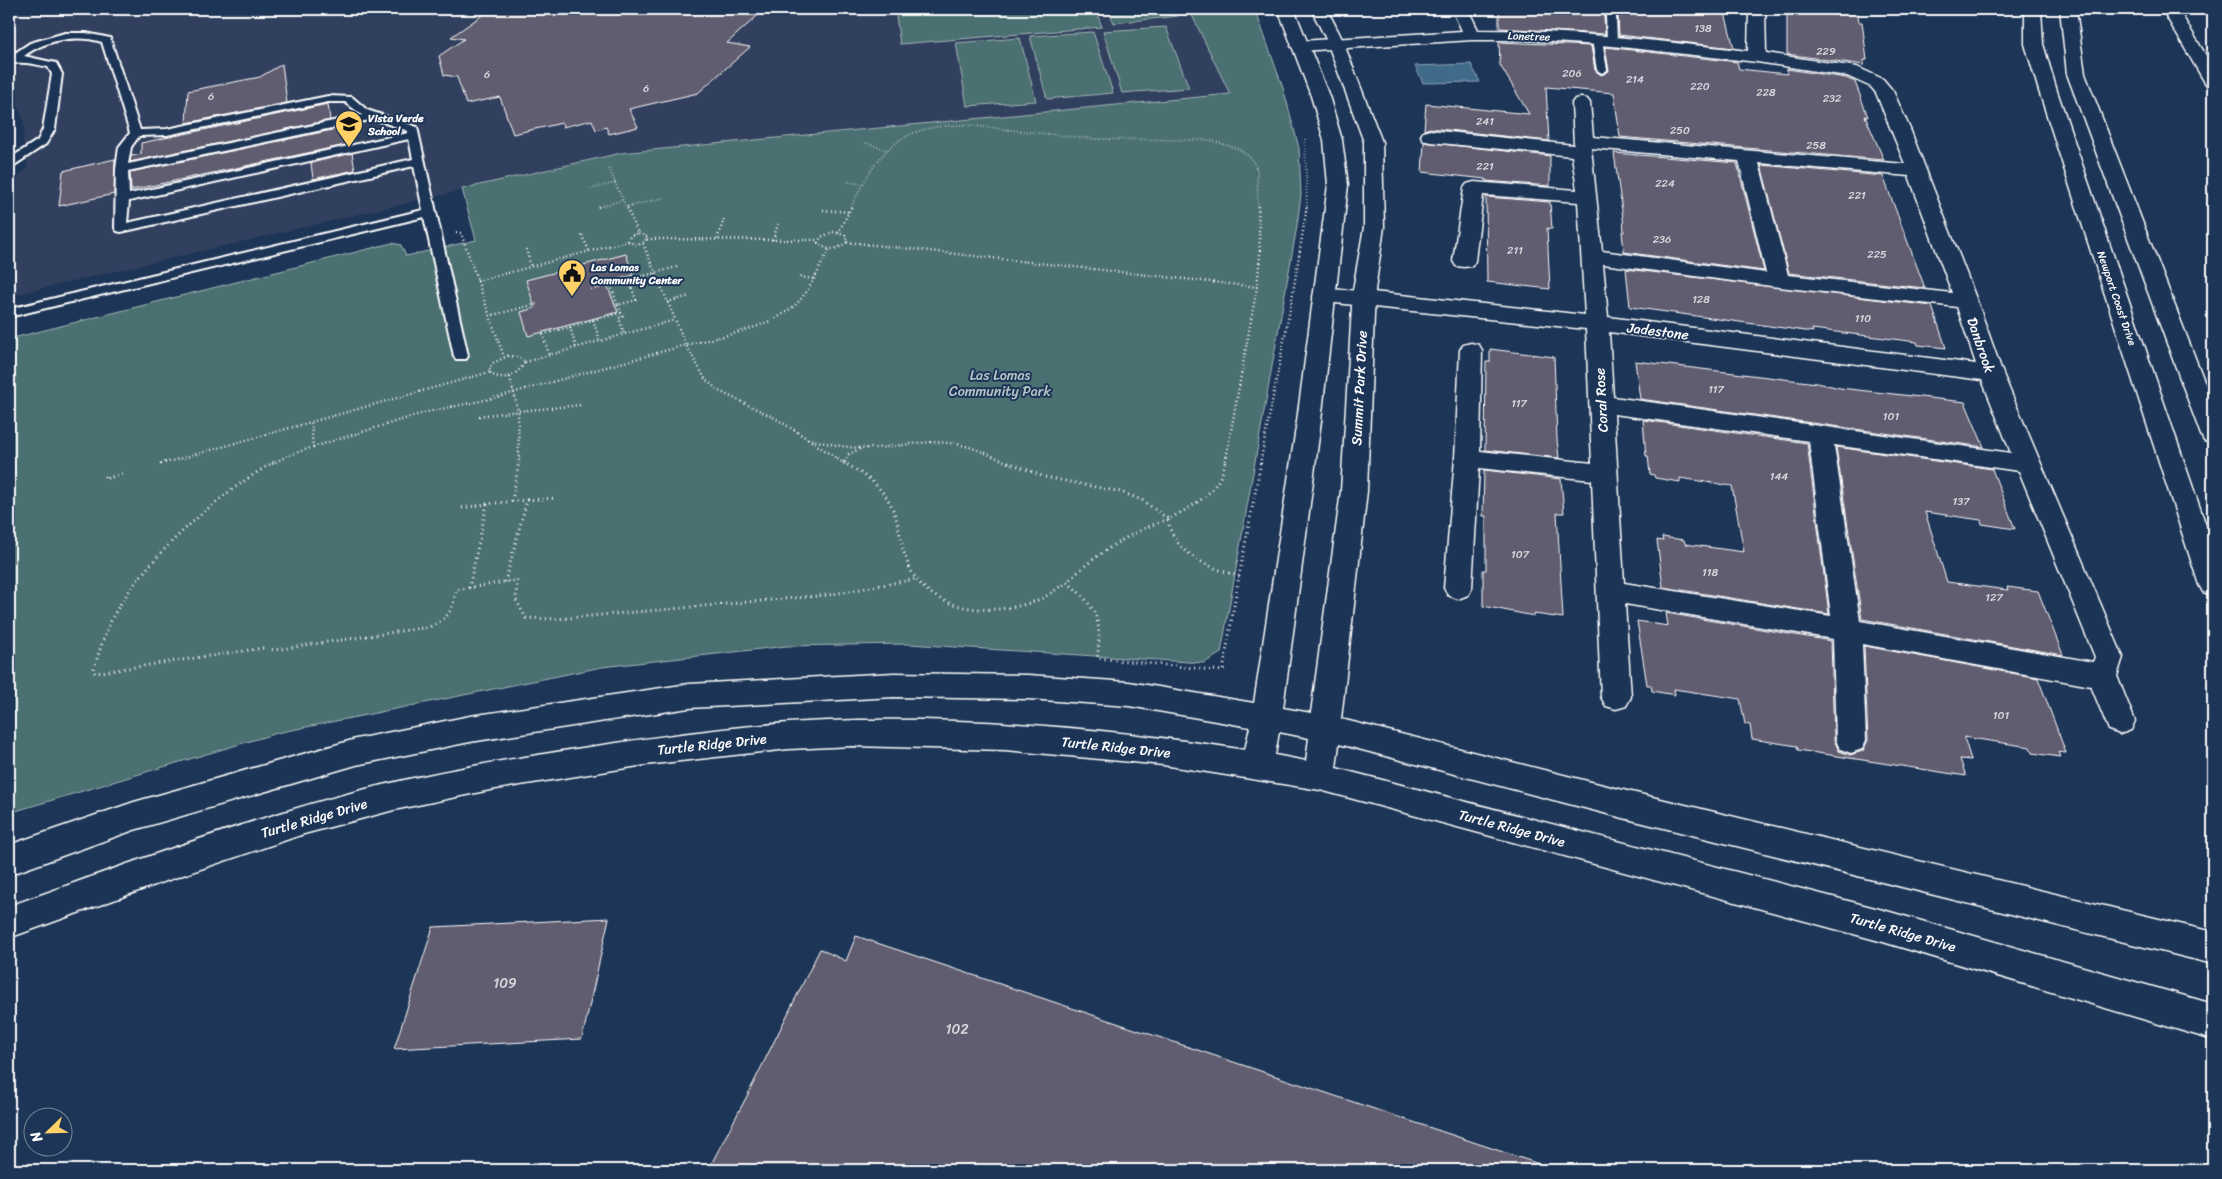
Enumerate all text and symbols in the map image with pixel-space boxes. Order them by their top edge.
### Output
house number: 138 [1694,19,1712,38]
street label: Lonetree [1507,26,1551,47]
house number: 229 [1816,42,1836,61]
house number: 206 [1562,64,1582,83]
house number: 6 [484,65,490,84]
house number: 214 [1626,70,1644,89]
house number: 220 [1690,77,1710,96]
house number: 6 [643,79,649,98]
house number: 228 [1756,83,1776,102]
house number: 6 [208,87,214,106]
house number: 232 [1823,89,1842,108]
school or university icon: Vista Verde School [334,109,364,148]
place label: Vista Verde School [367,109,424,141]
house number: 241 [1476,112,1494,131]
house number: 250 [1670,121,1690,140]
house number: 258 [1806,136,1826,155]
house number: 221 [1476,157,1494,176]
house number: 224 [1655,174,1675,193]
house number: 221 [1848,186,1866,205]
house number: 236 [1653,230,1671,249]
house number: 211 [1507,241,1523,260]
house number: 225 [1867,245,1887,264]
street label: Newport Coast Drive [2091,248,2142,349]
public building icon: Las Lomas Community Center [557,258,587,297]
place label: Las Lomas Community Center [590,258,684,290]
house number: 128 [1692,290,1710,309]
house number: 110 [1855,309,1871,328]
street label: Danbrook [1959,314,2002,377]
street label: Jadestone [1625,315,1690,348]
street label: Summit Park Drive [1344,330,1375,446]
park label: Las Lomas Community Park [949,363,1052,404]
street label: Coral Rose [1587,367,1616,433]
house number: 117 [1708,380,1725,399]
house number: 117 [1511,394,1528,413]
house number: 101 [1883,407,1899,426]
house number: 144 [1770,467,1788,486]
house number: 137 [1952,492,1970,511]
house number: 107 [1511,545,1530,564]
house number: 118 [1702,563,1718,582]
house number: 127 [1985,588,2003,607]
house number: 101 [1993,706,2009,725]
street label: Turtle Ridge Drive [656,726,768,763]
street label: Turtle Ridge Drive [1060,729,1172,766]
street label: Turtle Ridge Drive [258,791,370,846]
street label: Turtle Ridge Drive [1456,802,1568,855]
street label: Turtle Ridge Drive [1847,905,1959,960]
house number: 109 [493,971,517,996]
house number: 102 [946,1017,968,1042]
north arrow [22,1106,72,1156]
text: N [23,1127,50,1147]

